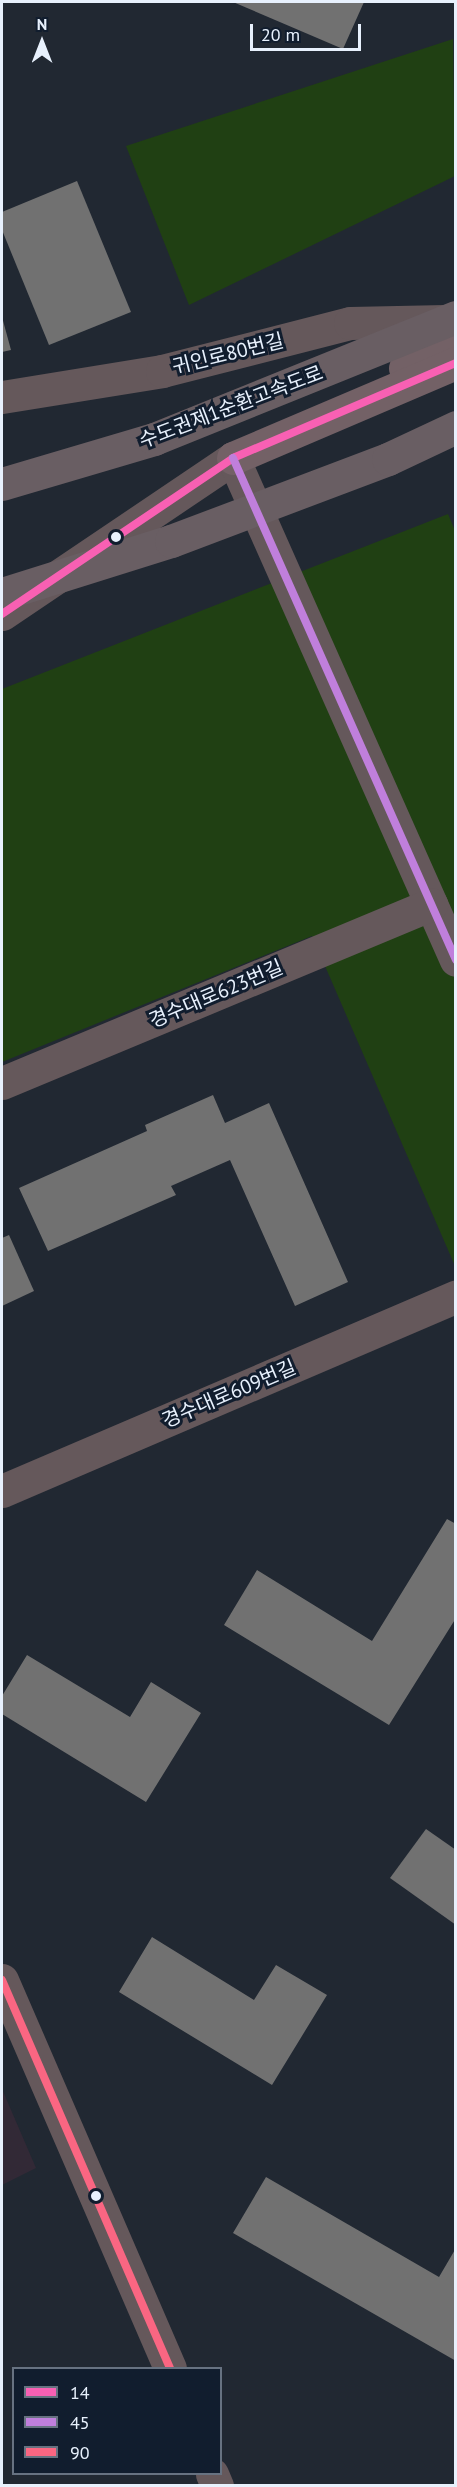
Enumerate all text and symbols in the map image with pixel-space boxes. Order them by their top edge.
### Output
north arrow [12,12,72,72]
scale bar [253,12,364,50]
text: N [37,14,47,34]
text: 20 m [261,23,300,46]
street label: 귀인로80번길 [170,329,286,379]
street label: 수도권제1순환고속도로 [136,361,326,453]
unlabelled marker [110,531,122,543]
street label: 경수대로623번길 [145,955,287,1033]
street label: 경수대로609번길 [158,1355,300,1433]
unlabelled marker [90,2190,102,2202]
legend [12,2367,222,2475]
text: 14 [70,2381,90,2404]
text: 45 [70,2411,90,2434]
text: 90 [70,2441,90,2464]

